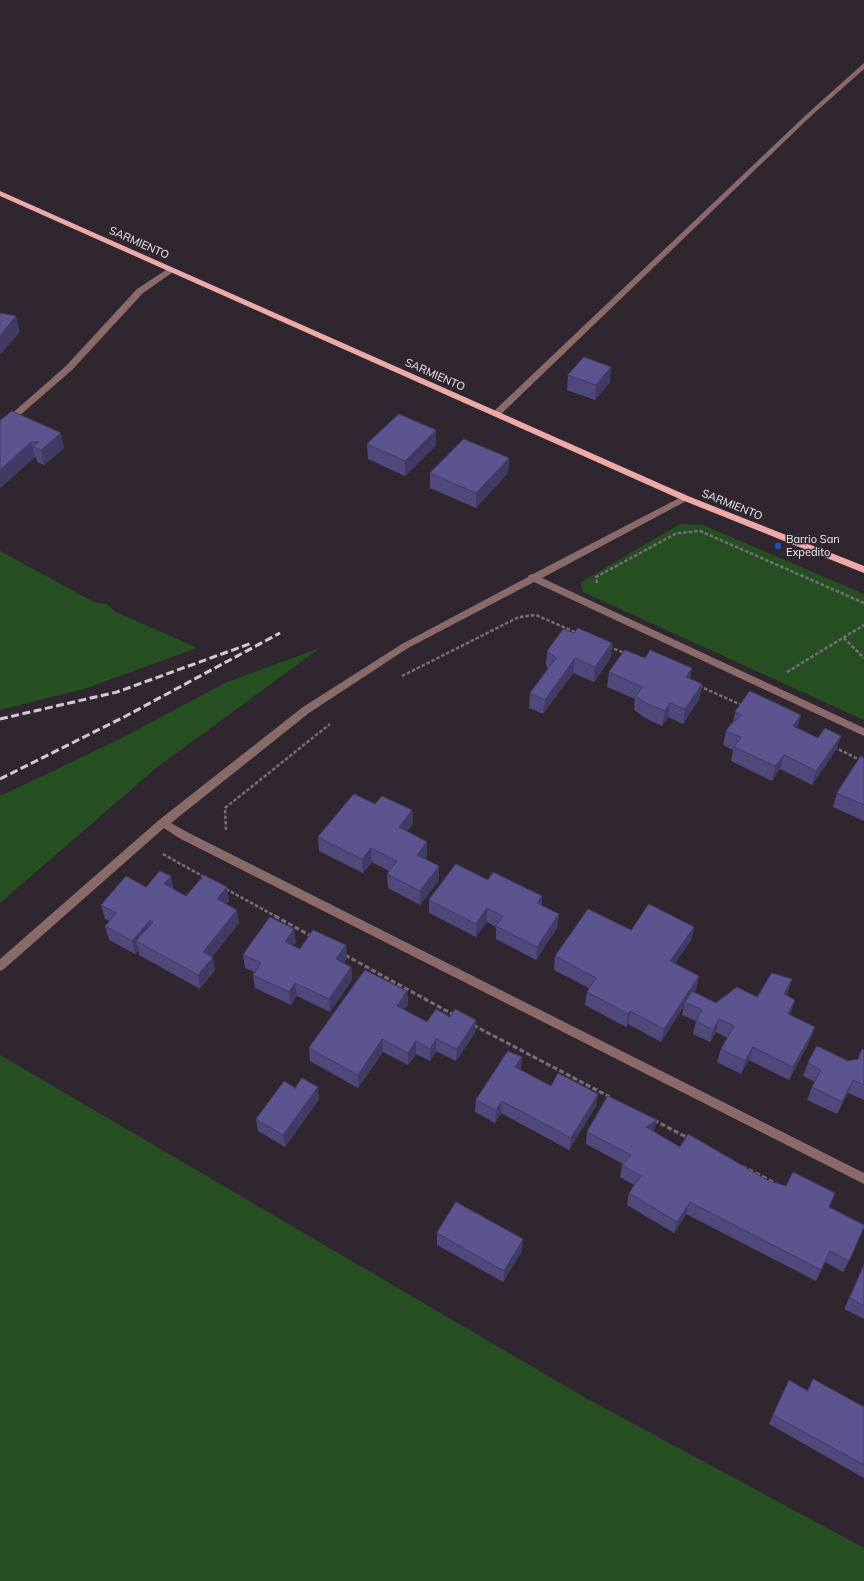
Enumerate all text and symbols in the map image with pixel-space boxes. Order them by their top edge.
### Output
street label: SARMIENTO [107,224,171,262]
street label: SARMIENTO [403,356,467,394]
street label: SARMIENTO [700,487,764,523]
place label: Barrio San Expedito [786,533,840,559]
marker: Barrio San Expedito [773,541,783,551]

